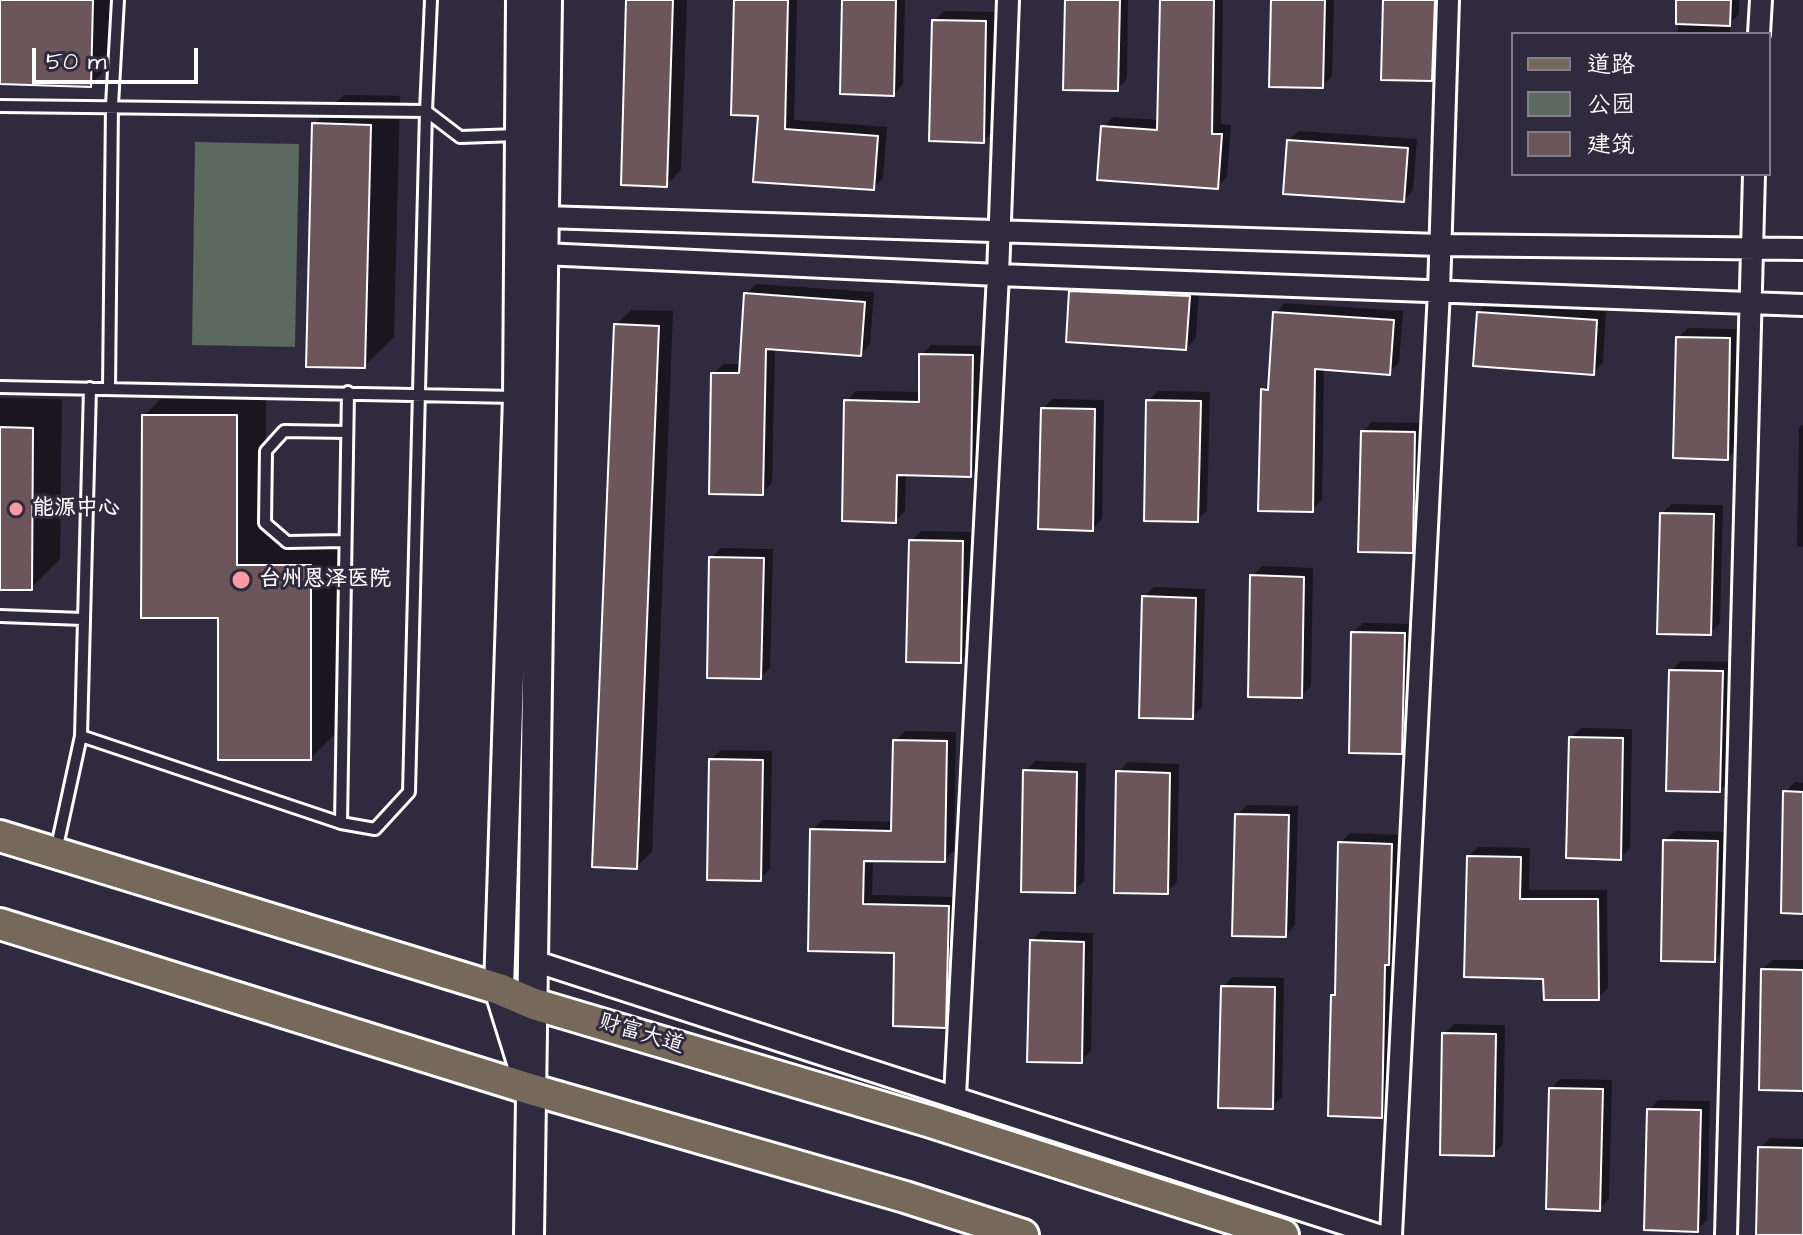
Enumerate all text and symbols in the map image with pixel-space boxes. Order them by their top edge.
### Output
scale bar [36,32,202,82]
legend [1511,32,1771,176]
text: 50 m [46,45,106,79]
text: 道路 [1587,48,1635,82]
text: 公园 [1587,88,1635,122]
text: 建筑 [1587,128,1635,162]
place label: 能源中心 [32,496,120,522]
marker: 能源中心 [7,500,25,518]
place label: 台州恩泽医院 [259,567,391,593]
marker: 台州恩泽医院 [230,569,252,591]
street label: 财富大道 [595,1010,687,1060]

